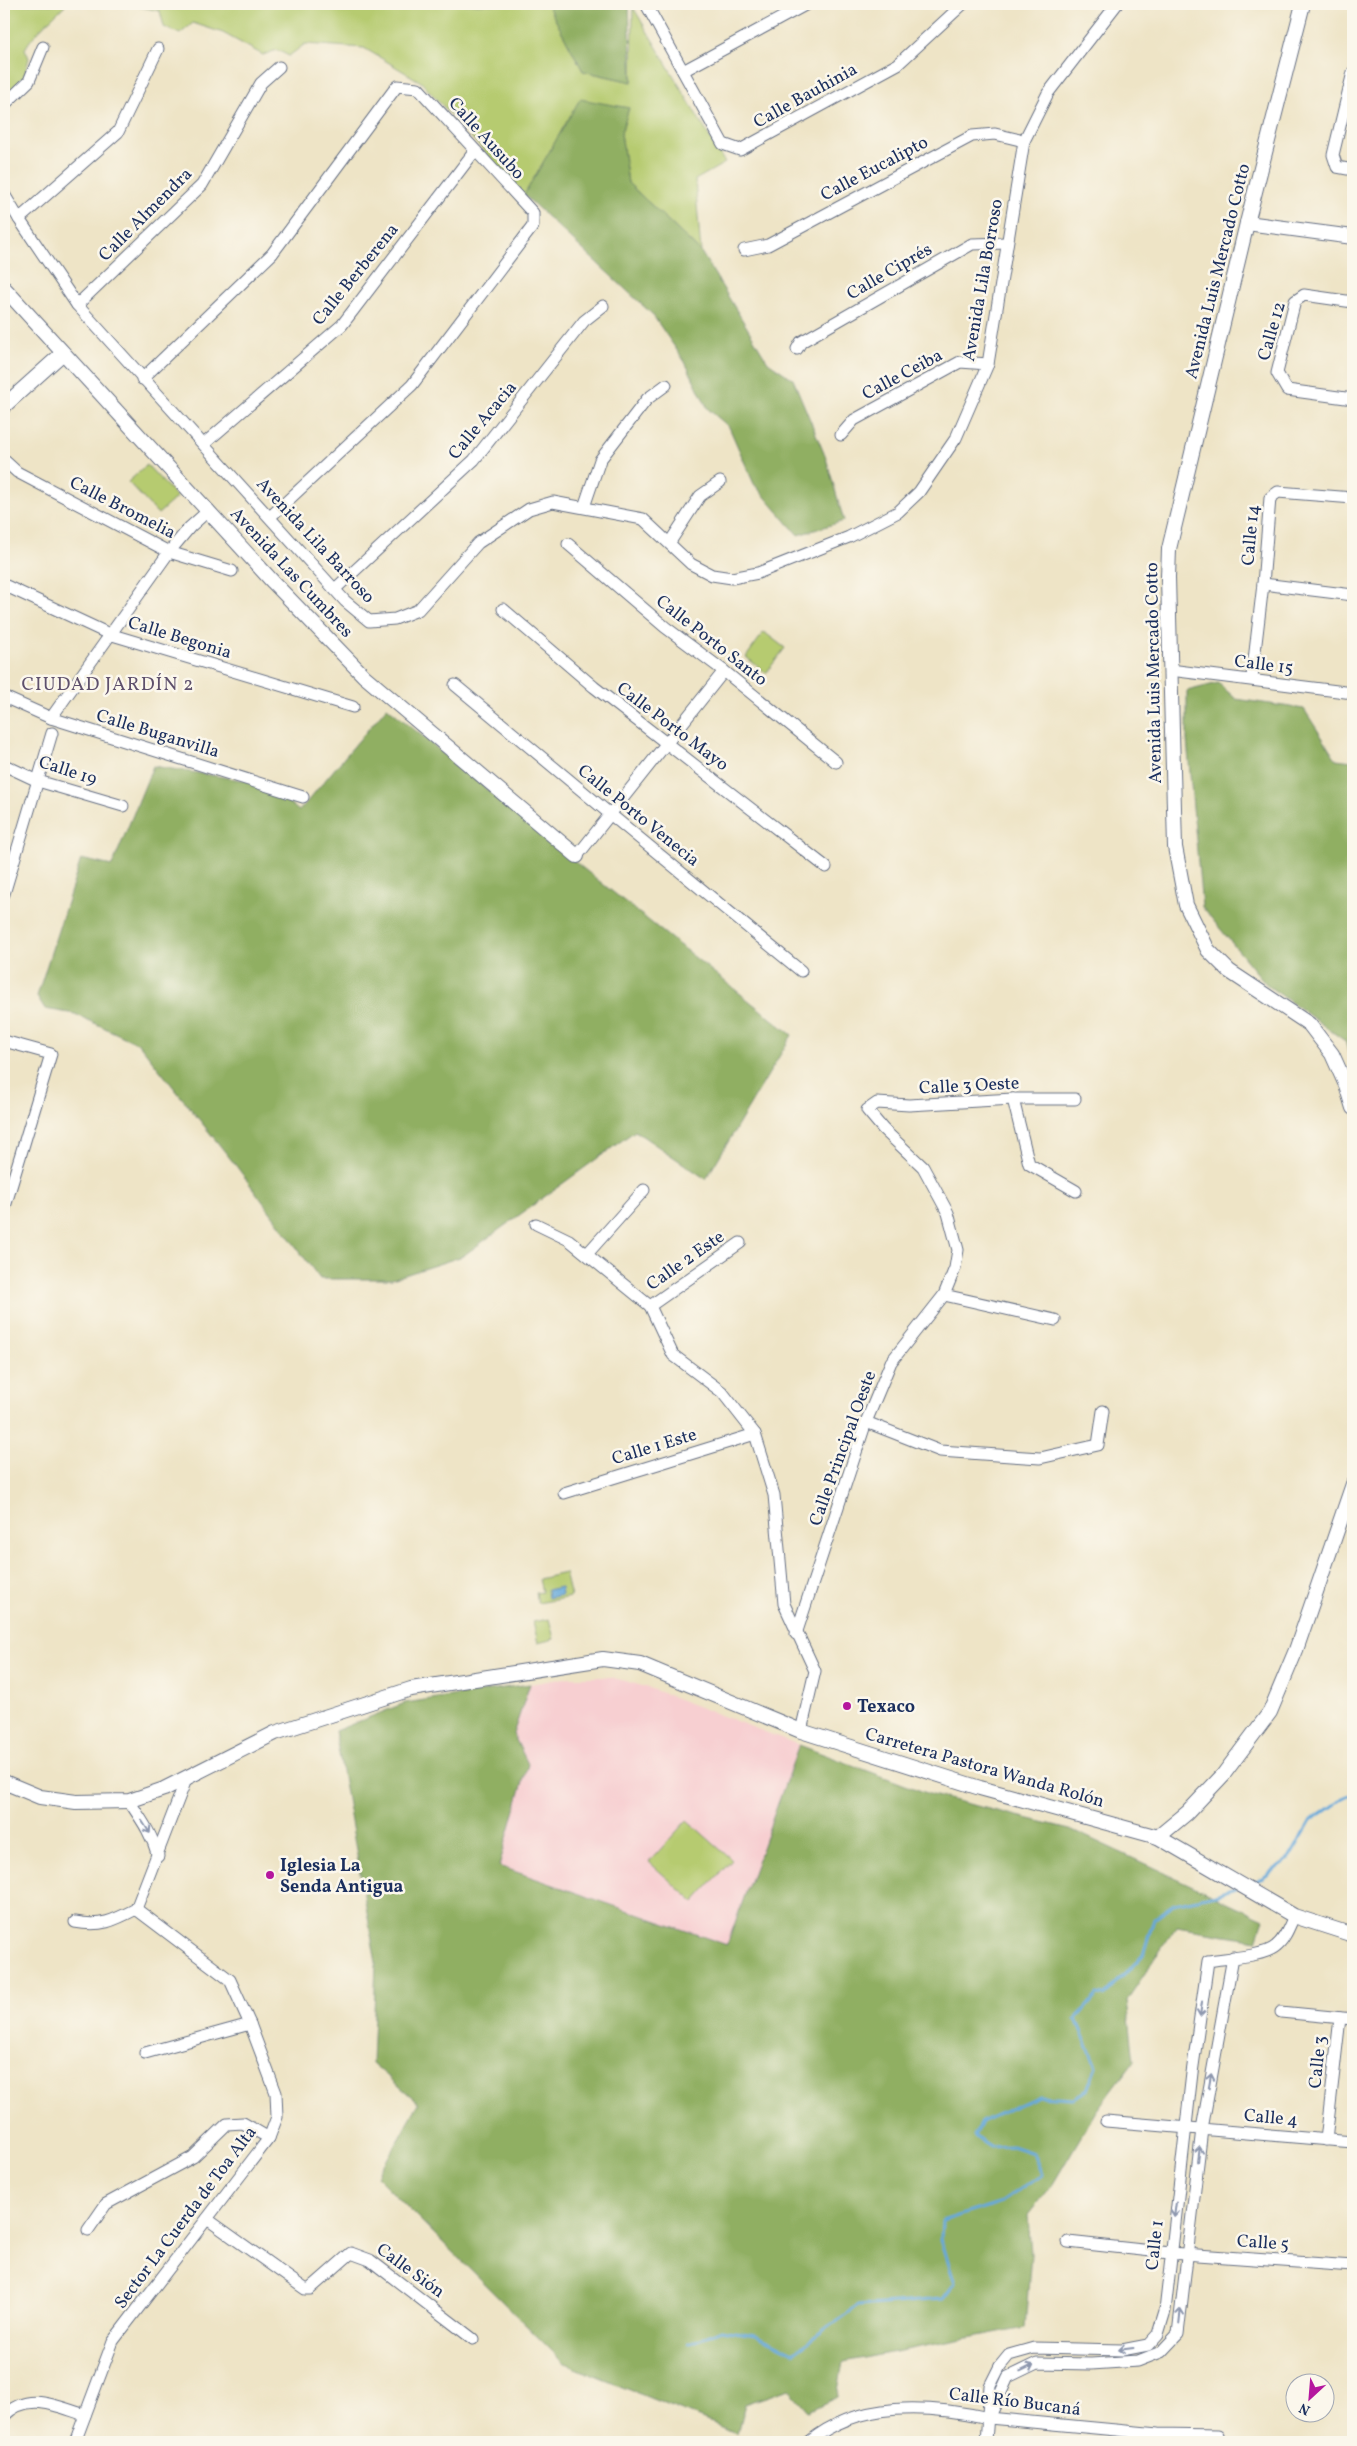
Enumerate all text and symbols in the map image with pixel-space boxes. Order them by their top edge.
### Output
street label: Calle Bauhinia [749,57,862,135]
street label: Calle Ausubo [442,92,530,186]
street label: Calle Eucalipto [817,130,933,208]
street label: Avenida Luis Mercado Cotto [1180,161,1257,382]
street label: Calle Almendra [94,163,199,268]
street label: Avenida Lila Borroso [957,197,1010,363]
street label: Calle Berberena [307,218,405,331]
street label: Calle Ciprés [842,238,937,307]
street label: Calle 12 [1252,299,1293,364]
street label: Calle Ceiba [858,344,948,407]
street label: Calle Acacia [443,376,523,466]
street label: Calle Bromelia [65,471,180,546]
street label: Avenida Lila Barroso [250,473,380,609]
street label: Avenida Las Cumbres [224,502,358,644]
street label: Calle 14 [1236,503,1267,567]
street label: Avenida Luis Mercado Cotto [1140,562,1169,784]
street label: Calle Porto Santo [650,590,772,693]
street label: Calle Begonia [125,611,235,666]
street label: Calle 15 [1233,649,1295,682]
district label: CIUDAD JARDÍN 2 [22,672,194,698]
street label: Calle Porto Mayo [611,677,733,778]
street label: Calle Buganvilla [93,704,222,765]
street label: Calle 19 [35,750,100,793]
street label: Calle Porto Venecia [572,759,704,873]
street label: Calle 3 Oeste [918,1071,1020,1102]
street label: Calle 2 Este [642,1225,730,1297]
street label: Calle Principal Oeste [804,1367,883,1530]
street label: Calle 1 Este [609,1423,700,1472]
place label: Texaco [857,1695,915,1720]
marker: Texaco [841,1700,853,1712]
street label: Carretera Pastora Wanda Rolón [862,1722,1107,1815]
one-way arrow [142,1819,152,1833]
place label: Iglesia La Senda Antigua [280,1854,404,1900]
marker: Iglesia La Senda Antigua [264,1869,276,1881]
one-way arrow [1196,2001,1206,2017]
street label: Calle 3 [1303,2035,1334,2090]
one-way arrow [1206,2073,1216,2089]
street label: Calle 4 [1243,2104,1299,2133]
street label: Sector La Cuerda de Toa Alta [109,2121,263,2315]
one-way arrow [1194,2147,1204,2163]
one-way arrow [1170,2202,1180,2218]
street label: Calle 1 [1140,2219,1171,2272]
street label: Calle 5 [1236,2229,1290,2258]
street label: Calle Sión [371,2238,450,2305]
one-way arrow [1175,2308,1185,2324]
one-way arrow [1118,2344,1134,2354]
one-way arrow [1019,2362,1034,2372]
north arrow [1284,2374,1334,2424]
street label: Calle Río Bucaná [947,2382,1082,2423]
text: N [1296,2398,1314,2419]

